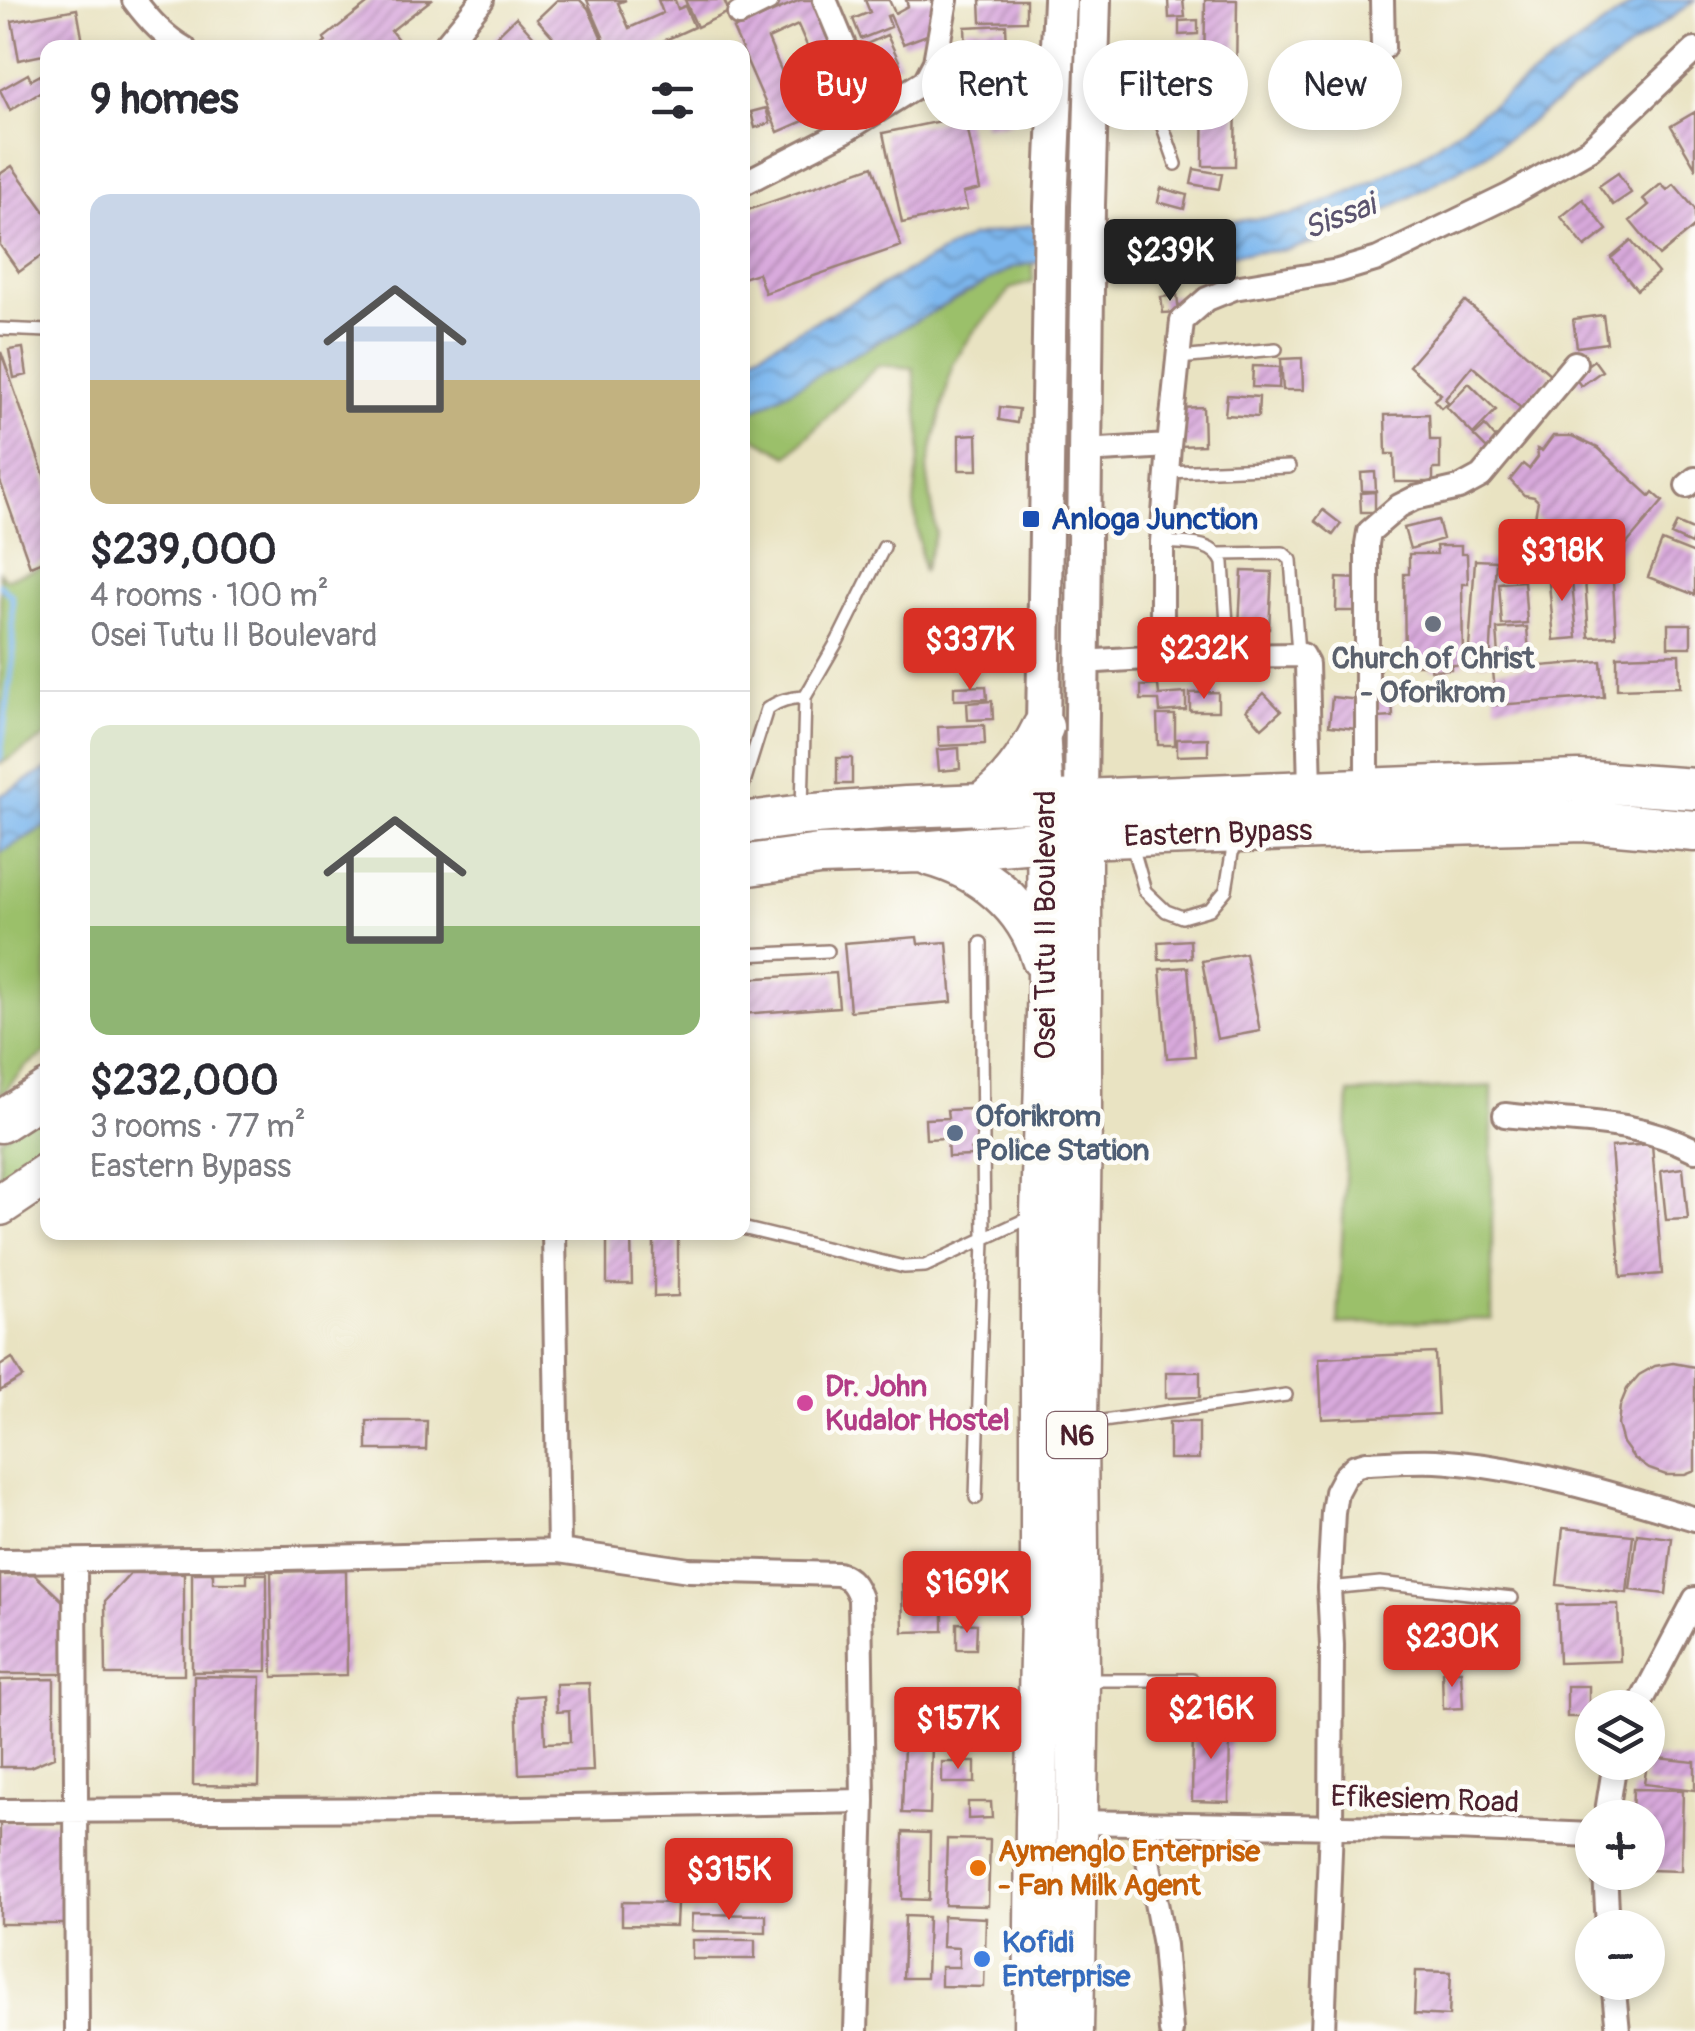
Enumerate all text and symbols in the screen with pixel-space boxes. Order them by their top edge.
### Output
chip: Buy [780,40,902,130]
chip: Rent [922,40,1063,130]
chip: Filters [1083,40,1248,130]
chip: New [1268,40,1402,130]
icon: filters [645,73,700,128]
text: 9 homes [90,74,239,126]
water label: Sissai [1298,184,1385,249]
pin: $239K [1100,219,1240,304]
text: $239K [1126,231,1214,271]
icon: home [305,259,485,439]
place label: Anloga Junction [1051,501,1258,538]
marker: Anloga Junction [1020,508,1042,530]
pin: $318K [1492,519,1632,604]
text: $239,000 [90,524,277,576]
text: $318K [1520,531,1604,571]
text: 4 rooms · 100 m² [90,576,329,616]
pin: $337K [900,608,1040,693]
marker: Church of Christ - Oforikrom [1422,613,1444,635]
text: Osei Tutu II Boulevard [90,616,377,656]
pin: $232K [1134,617,1274,702]
text: $337K [925,620,1015,660]
text: $232K [1159,629,1249,669]
place label: Church of Christ - Oforikrom [1331,640,1535,711]
icon: home [305,790,485,970]
street label: Osei Tutu II Boulevard [1027,790,1064,1060]
street label: Eastern Bypass [1123,812,1313,855]
text: $232,000 [90,1055,279,1107]
place label: Oforikrom Police Station [975,1098,1150,1169]
text: 3 rooms · 77 m² [90,1107,306,1147]
marker: Oforikrom Police Station [944,1122,966,1144]
text: Eastern Bypass [90,1147,291,1187]
place label: Dr. John Kudalor Hostel [825,1368,1010,1439]
marker: Dr. John Kudalor Hostel [794,1392,816,1414]
road number: N6 [1047,1412,1107,1458]
pin: $169K [897,1551,1037,1636]
text: $169K [925,1563,1009,1603]
pin: $230K [1382,1605,1522,1690]
text: $230K [1405,1617,1499,1657]
pin: $216K [1141,1677,1281,1762]
pin: $157K [888,1687,1028,1772]
text: $216K [1168,1689,1254,1729]
map controls [1575,1690,1665,2000]
button: layers [1575,1690,1665,1780]
text: $157K [916,1699,1000,1739]
street label: Efikesiem Road [1330,1778,1520,1821]
button: + [1575,1800,1665,1890]
place label: Aymenglo Enterprise - Fan Milk Agent [998,1833,1261,1904]
pin: $315K [659,1838,799,1923]
text: $315K [687,1850,771,1890]
marker: Aymenglo Enterprise - Fan Milk Agent [967,1857,989,1879]
button: − [1575,1910,1665,2000]
place label: Kofidi Enterprise [1002,1924,1131,1995]
marker: Kofidi Enterprise [971,1948,993,1970]

